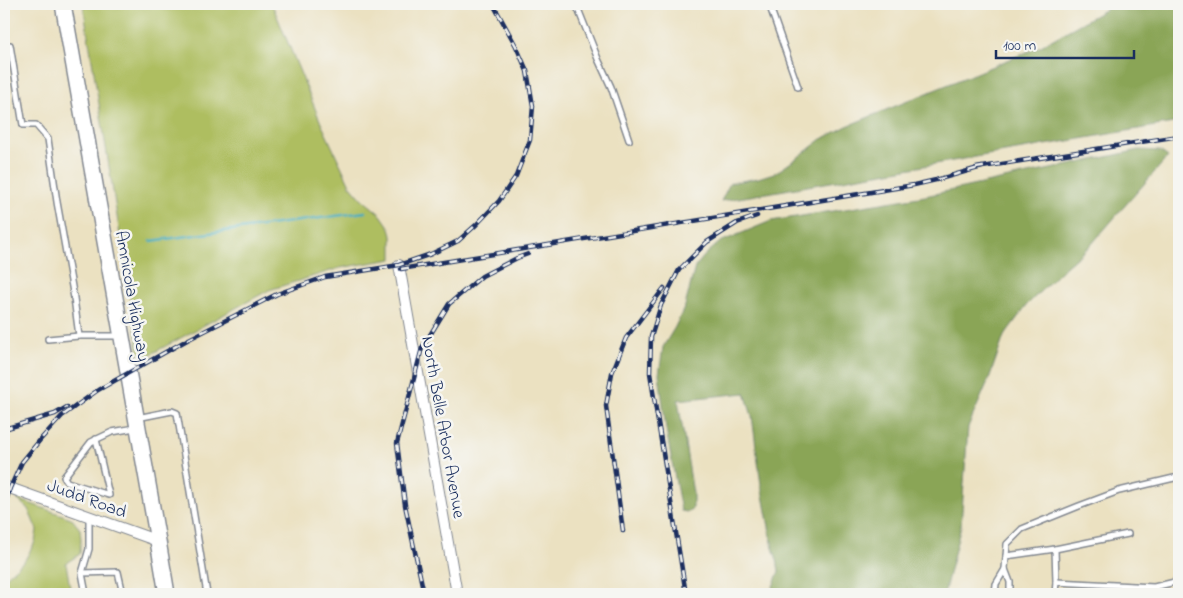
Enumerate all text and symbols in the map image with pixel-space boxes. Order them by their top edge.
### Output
scale bar [996,28,1133,60]
text: 100 m [1003,35,1036,57]
street label: Amnicola Highway [106,229,155,364]
street label: North Belle Arbor Avenue [413,334,471,521]
street label: Judd Road [43,473,130,526]

